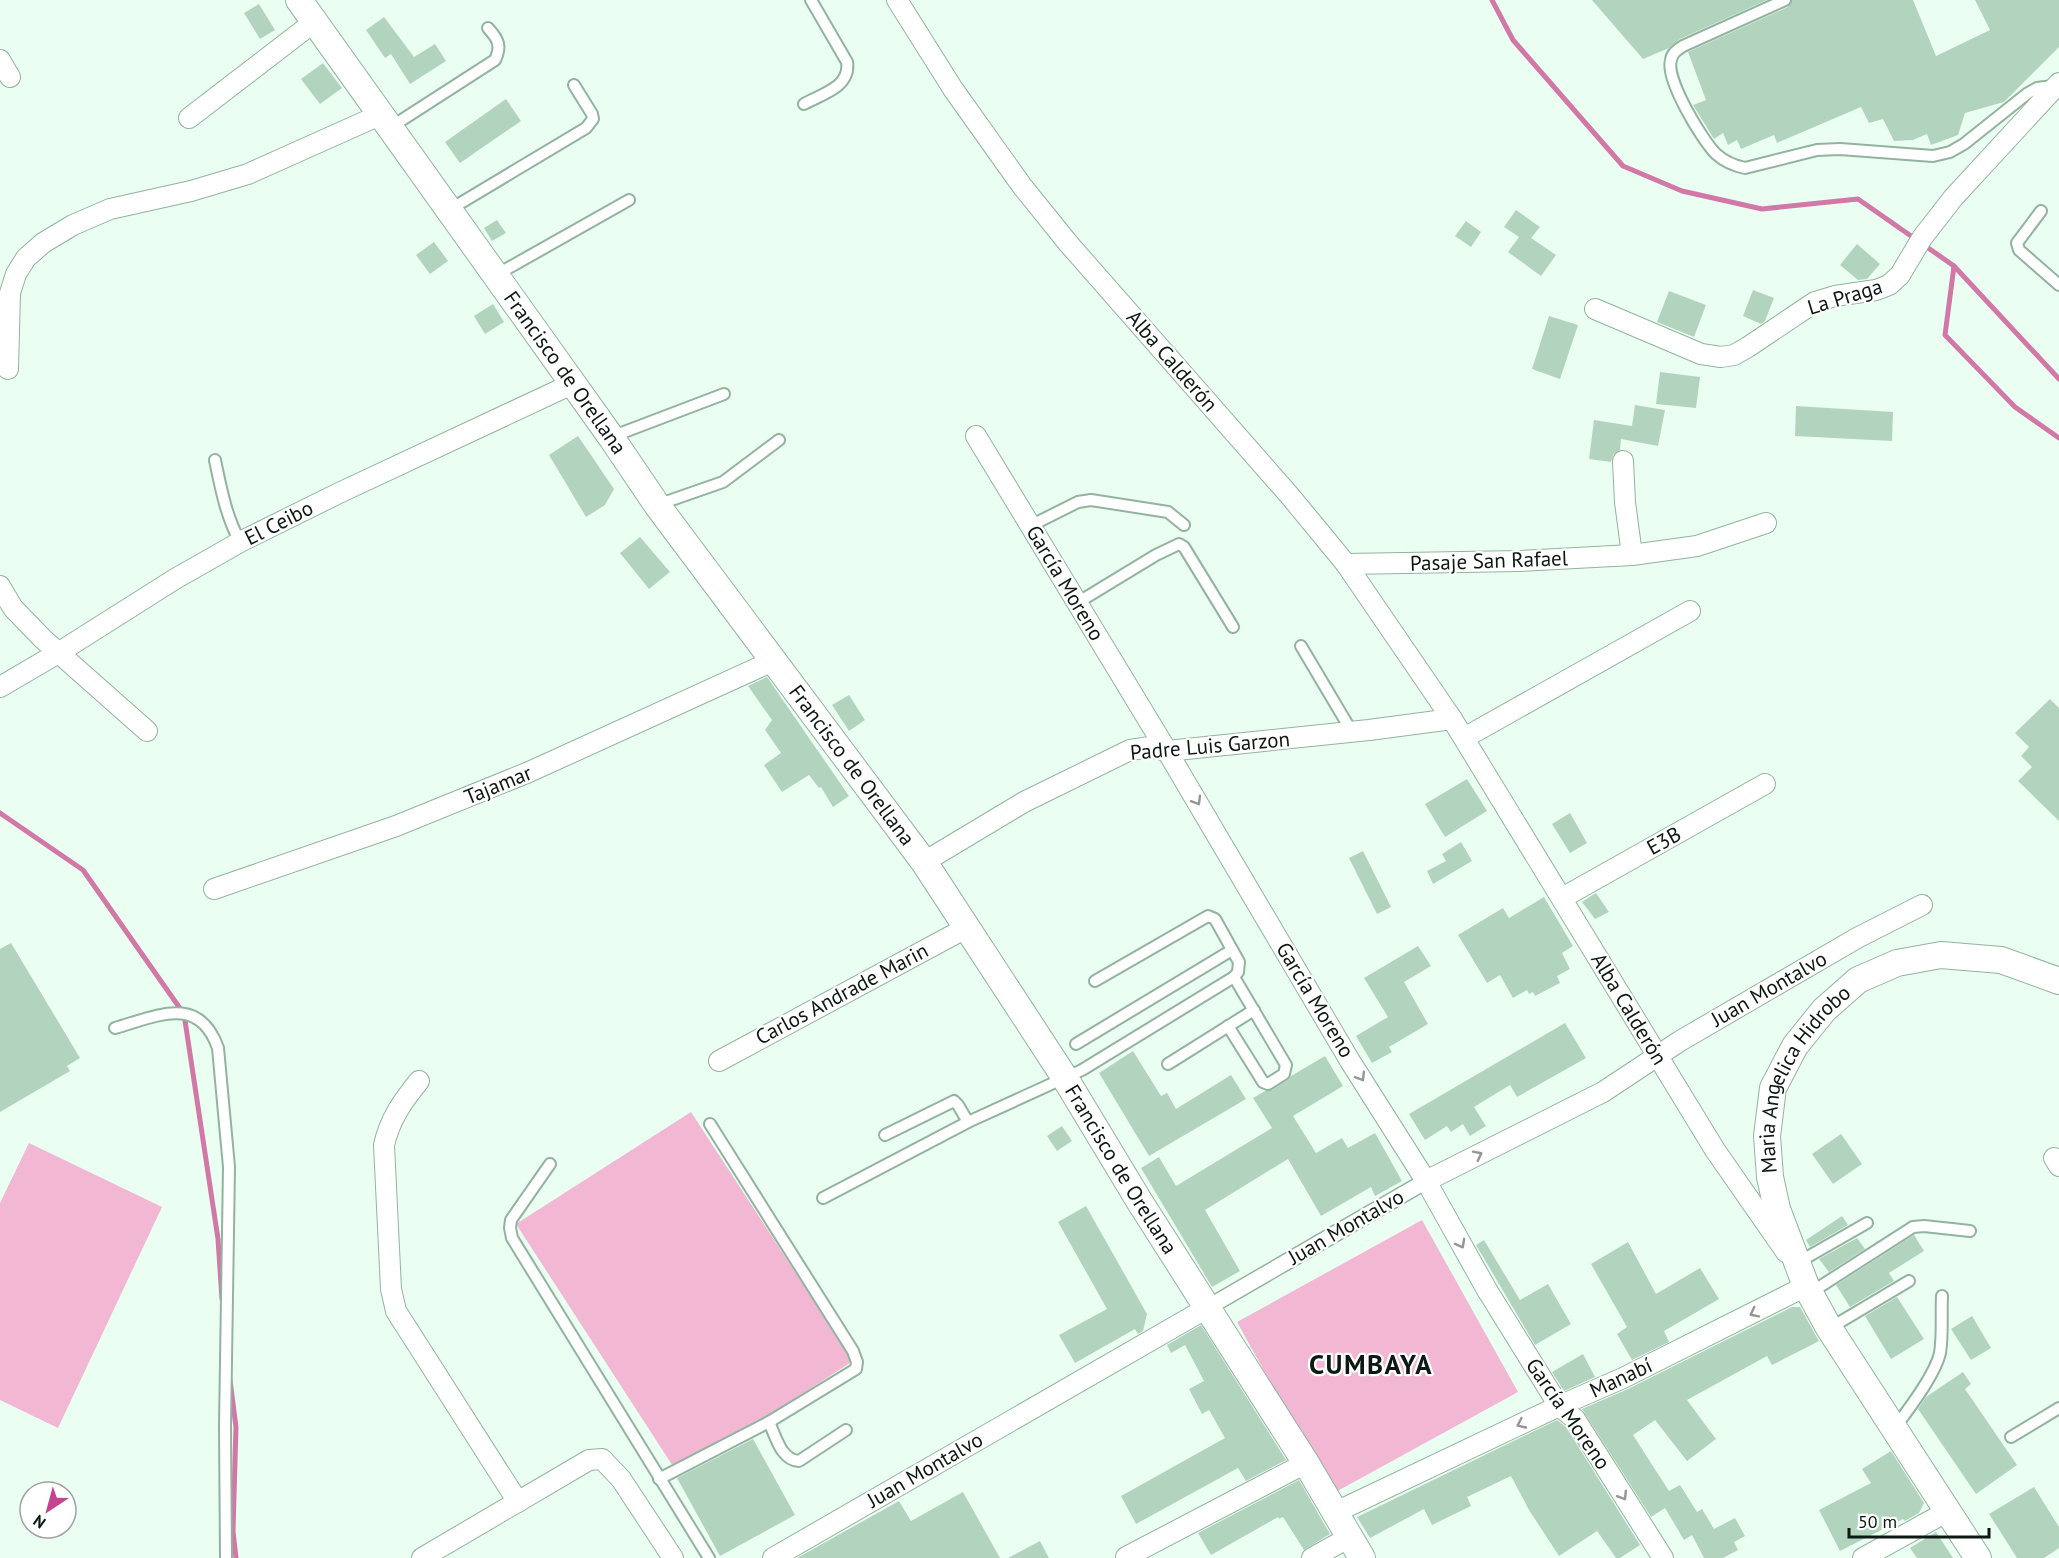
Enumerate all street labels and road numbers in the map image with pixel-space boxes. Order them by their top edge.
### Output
street label: La Praga [1804,272,1885,321]
street label: Francisco de Orellana [498,286,633,459]
street label: Alba Calderón [1121,304,1224,417]
street label: El Ceibo [240,494,317,551]
street label: García Moreno [1020,520,1110,645]
street label: Pasaje San Rafael [1410,544,1568,577]
street label: Francisco de Orellana [783,679,921,851]
street label: Padre Luis Garzon [1129,725,1291,766]
street label: Tajamar [460,759,536,810]
street label: E3B [1642,820,1686,861]
street label: Carlos Andrade Marin [751,937,933,1051]
street label: García Moreno [1270,937,1360,1062]
street label: Juan Montalvo [1705,945,1831,1033]
street label: Alba Calderón [1585,948,1673,1070]
street label: Maria Angelica Hidrobo [1753,979,1856,1174]
street label: Francisco de Orellana [1059,1079,1184,1259]
street label: Juan Montalvo [1282,1183,1408,1271]
street label: Manabí [1585,1351,1657,1404]
street label: García Moreno [1520,1353,1617,1475]
street label: Juan Montalvo [861,1426,987,1514]

